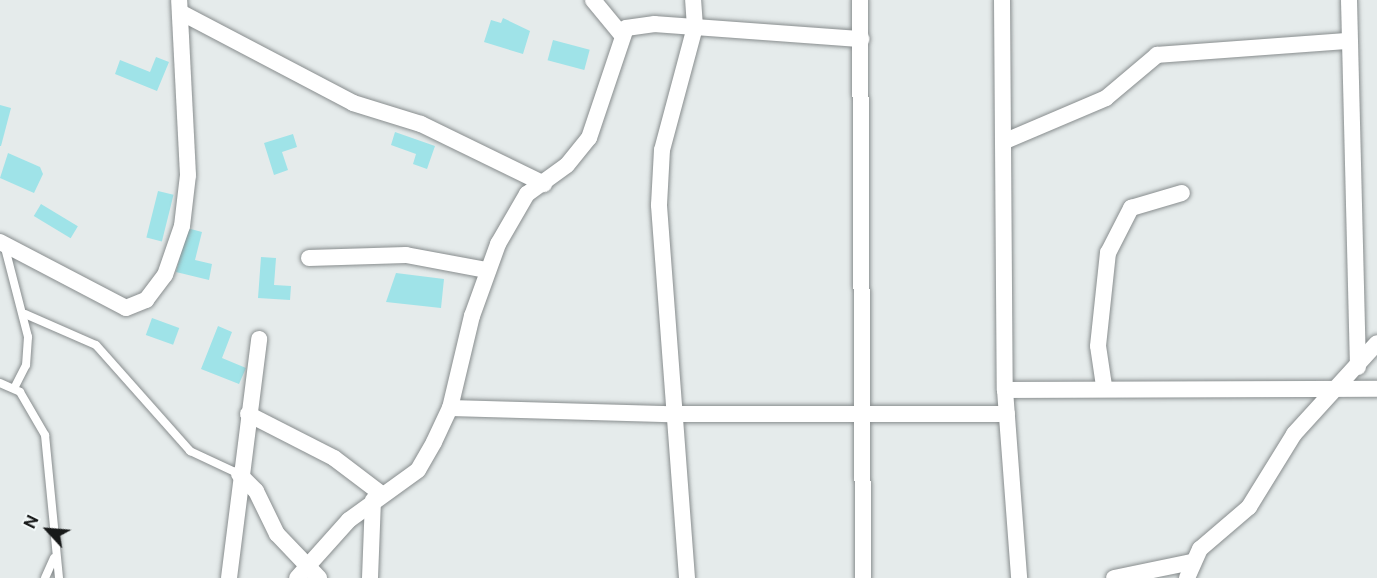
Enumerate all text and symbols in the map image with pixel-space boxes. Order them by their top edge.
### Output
north arrow [18,500,78,560]
text: N [20,512,43,532]

